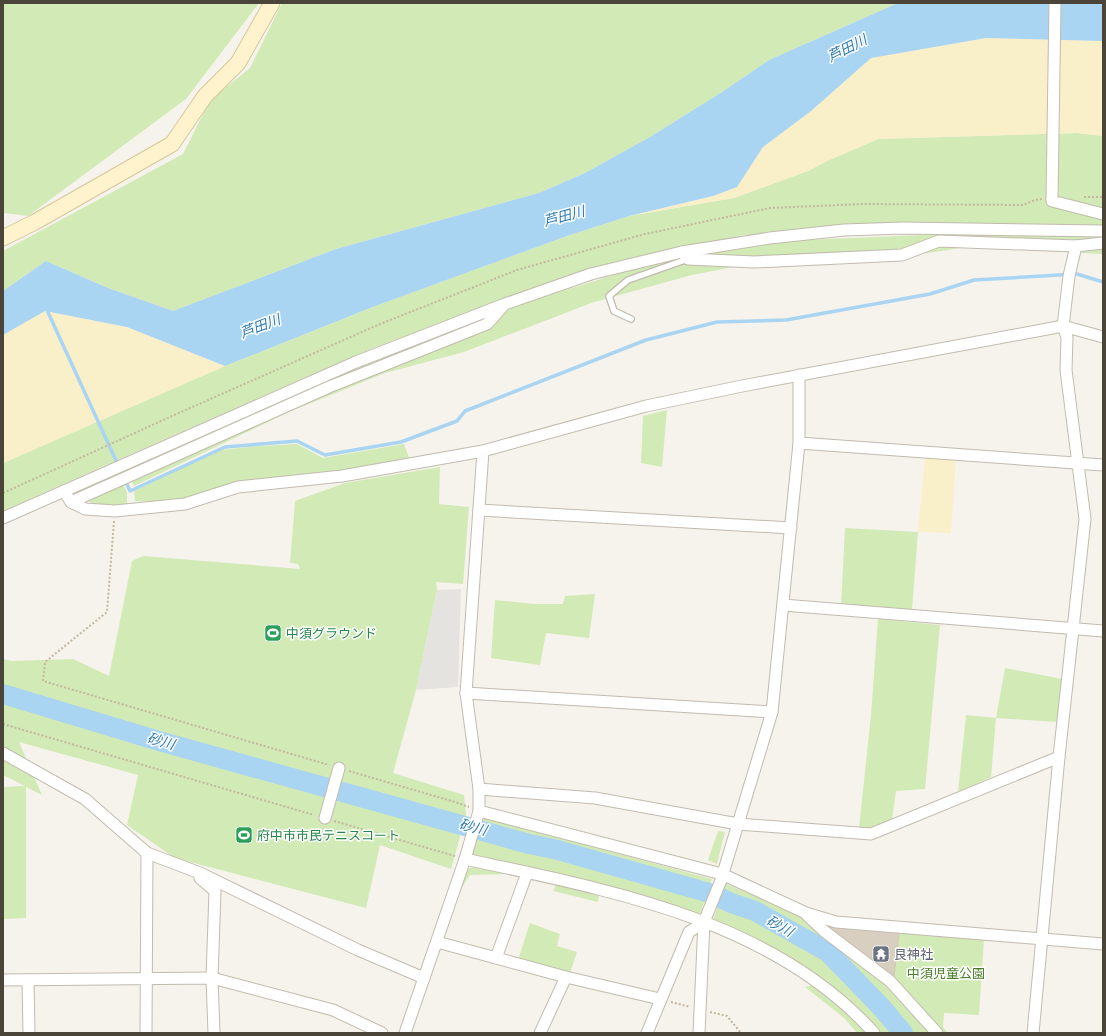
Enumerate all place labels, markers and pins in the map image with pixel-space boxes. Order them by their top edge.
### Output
sports icon: 中須グラウンド [263,623,283,643]
place label: 中須グラウンド [286,626,377,641]
sports icon: 府中市市民テニスコート [234,825,254,845]
place label: 府中市市民テニスコート [257,828,400,843]
temple icon: 艮神社 [871,944,891,964]
place label: 艮神社 [894,947,933,962]

